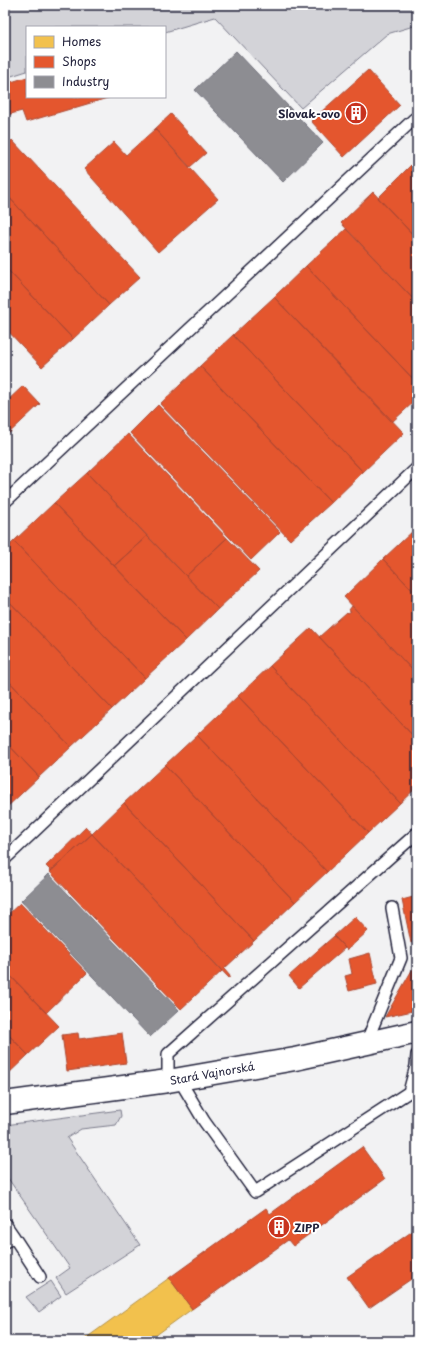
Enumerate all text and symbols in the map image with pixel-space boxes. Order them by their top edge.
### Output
legend [26,26,166,98]
text: Homes [62,32,101,50]
text: Shops [62,52,97,70]
text: Industry [62,72,110,90]
building icon: Slovak-ovo [343,100,369,126]
place label: Slovak-ovo [278,105,340,122]
street label: Stará Vajnorská [168,1057,256,1089]
building icon: ZIPP [266,1214,292,1240]
place label: ZIPP [294,1219,319,1236]

